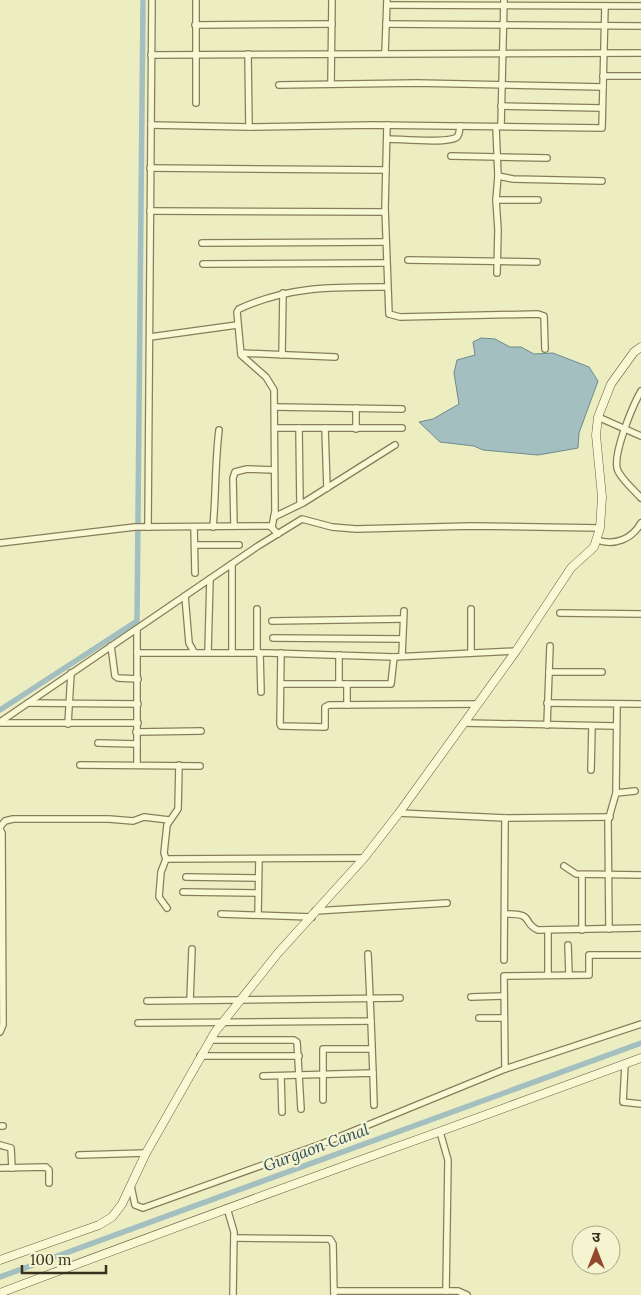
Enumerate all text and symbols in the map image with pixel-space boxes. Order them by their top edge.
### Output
water label: Gurgaon Canal [260,1118,372,1175]
north arrow [571,1225,621,1275]
text: उ [592,1228,601,1246]
scale bar [22,1242,106,1274]
text: 100 m [30,1250,71,1269]

